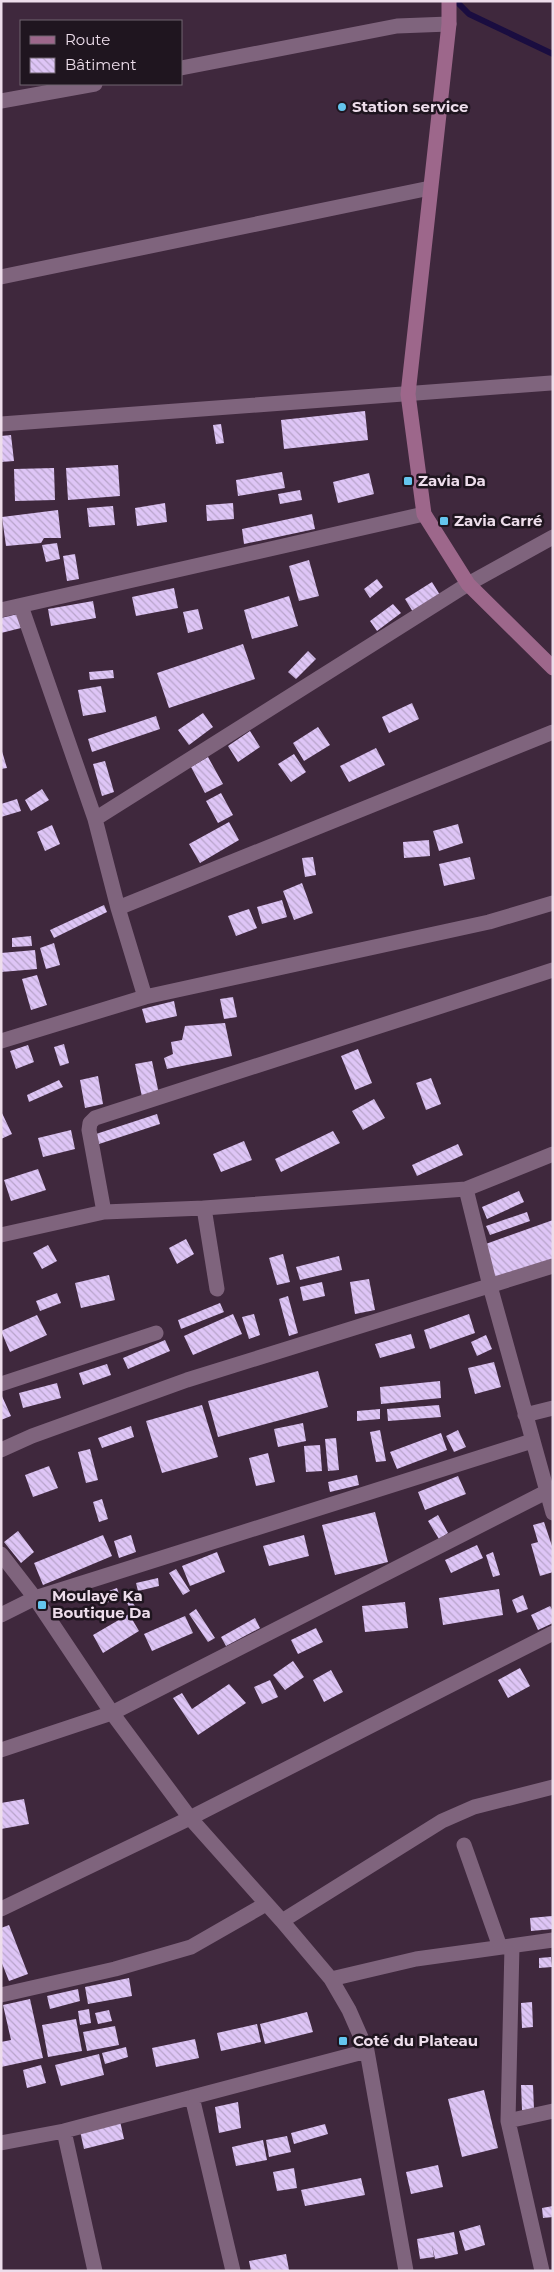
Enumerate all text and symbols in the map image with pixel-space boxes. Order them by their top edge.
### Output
legend [20,20,182,85]
text: Route [65,30,110,49]
text: Bâtiment [65,55,137,74]
place label: Station service [352,97,468,116]
marker: Station service [336,101,348,113]
place label: Zavia Da [418,471,486,490]
marker: Zavia Da [402,475,414,487]
place label: Zavia Carré [454,511,542,530]
marker: Zavia Carré [438,515,450,527]
place label: Moulaye Ka Boutique Da [52,1586,151,1622]
marker: Moulaye Ka Boutique Da [36,1599,48,1611]
place label: Coté du Plateau [353,2031,478,2050]
marker: Coté du Plateau [337,2035,349,2047]

